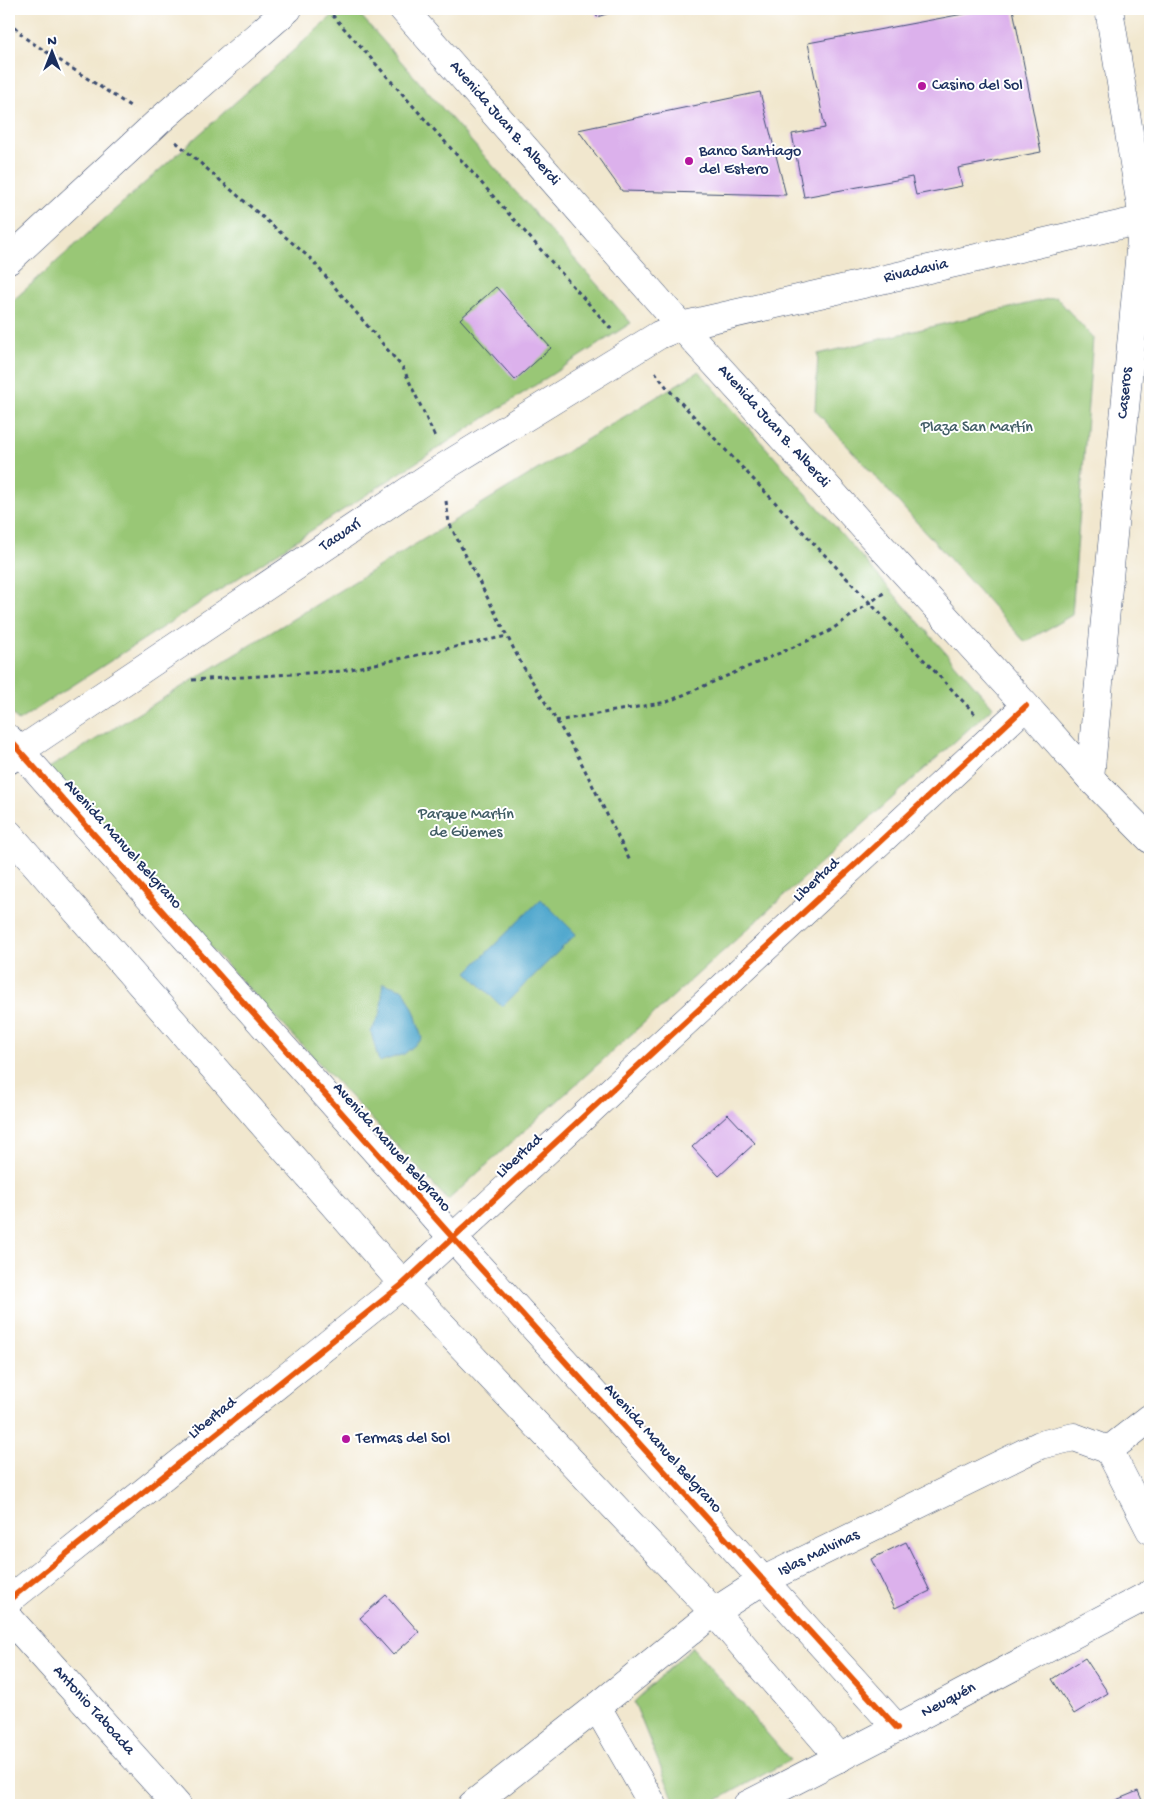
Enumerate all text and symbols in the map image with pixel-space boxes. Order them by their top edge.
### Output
north arrow [28,28,78,78]
text: N [47,33,57,50]
street label: Avenida Juan B. Alberdi [445,58,563,190]
place label: Casino del Sol [932,77,1023,96]
marker: Casino del Sol [916,80,928,92]
place label: Banco Santiago del Estero [698,143,801,180]
marker: Banco Santiago del Estero [683,155,695,167]
street label: Rivadavia [882,255,951,289]
street label: Avenida Juan B. Alberdi [713,361,833,493]
street label: Caseros [1114,365,1138,420]
park label: Plaza San Martín [920,419,1033,438]
street label: Tacuarí [316,515,366,557]
street label: Avenida Manuel Belgrano [59,776,185,914]
park label: Parque Martín de Güemes [417,806,514,843]
street label: Libertad [790,854,845,907]
street label: Avenida Manuel Belgrano [328,1079,454,1217]
street label: Libertad [493,1130,548,1183]
street label: Avenida Manuel Belgrano [599,1380,725,1518]
street label: Libertad [185,1393,242,1444]
place label: Termas del Sol [355,1430,450,1449]
marker: Termas del Sol [340,1433,352,1445]
street label: Islas Malvinas [775,1526,864,1582]
street label: Antonio Taboada [48,1662,139,1761]
street label: Neuquén [918,1679,980,1723]

